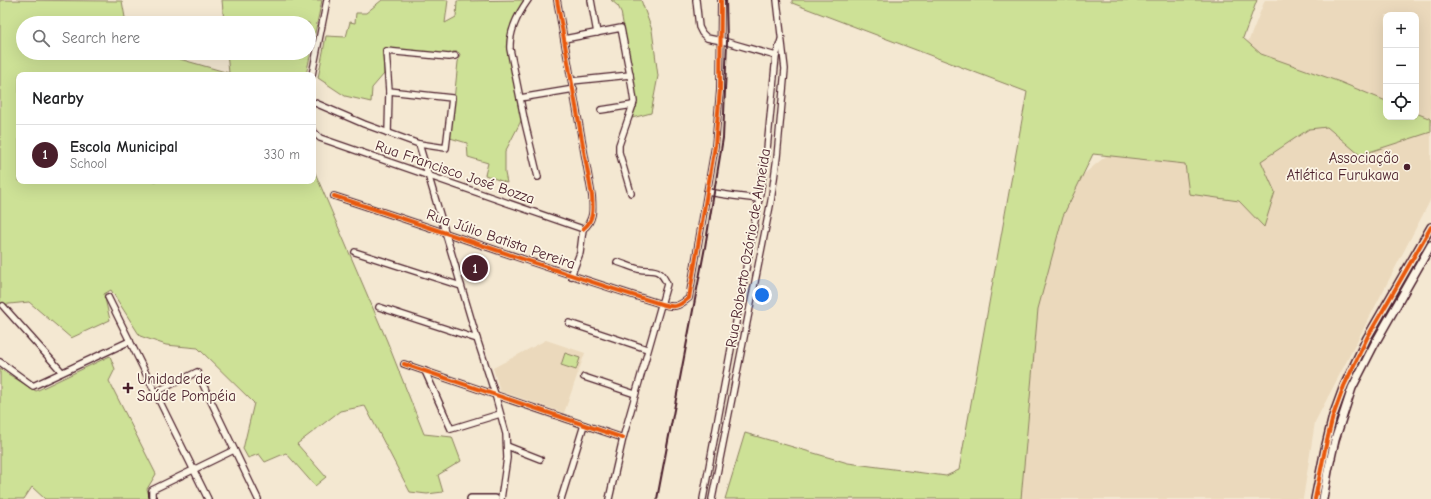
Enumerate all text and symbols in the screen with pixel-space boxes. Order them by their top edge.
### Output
map controls [1383,12,1419,120]
button: + [1383,12,1419,48]
search box [16,16,316,60]
icon: search [30,27,52,49]
text: Search here [62,29,140,47]
button: − [1383,48,1419,84]
button: locate [1383,84,1419,120]
text: Nearby [32,89,83,108]
street label: Rua Francisco José Bozza [373,136,537,208]
text: Escola Municipal [70,138,178,156]
text: 1 [42,147,48,162]
text: 330 m [264,147,300,162]
street label: Rua Roberto Ozório de Almeida [722,147,774,349]
place label: Associação Atlética Furukawa [1286,149,1399,184]
text: School [70,156,107,171]
marker: Associação Atlética Furukawa [1402,162,1412,172]
street label: Rua Júlio Batista Pereira [424,205,578,273]
pin: 1 [462,253,488,283]
your location [752,285,772,305]
place label: Unidade de Saúde Pompéia [137,370,236,405]
marker: Unidade de Saúde Pompéia [122,382,134,394]

